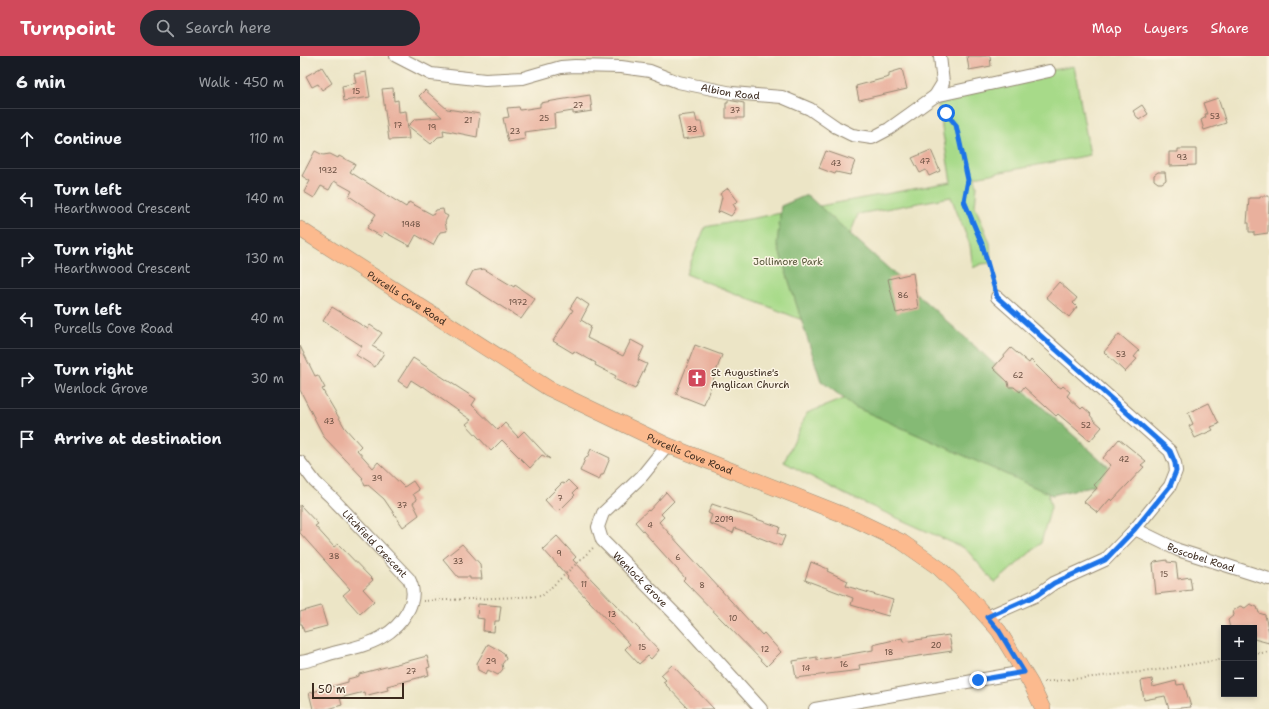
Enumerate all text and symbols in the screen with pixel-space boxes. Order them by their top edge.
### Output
search box [140,10,420,46]
text: Turnpoint [20,16,116,41]
icon: search [154,17,176,39]
text: Search here [186,18,271,38]
text: Map [1092,19,1122,37]
text: Layers [1144,19,1188,37]
text: Share [1210,19,1249,37]
text: 6 min [16,71,66,93]
text: Walk · 450 m [199,74,284,91]
street label: Albion Road [700,80,761,102]
house number: 15 [352,86,360,97]
house number: 27 [573,100,584,111]
route start [937,104,955,122]
house number: 37 [730,105,741,116]
house number: 53 [1210,111,1220,122]
house number: 25 [539,113,549,124]
house number: 21 [464,115,472,126]
house number: 17 [394,120,403,131]
house number: 19 [428,122,436,133]
house number: 33 [687,124,697,135]
house number: 23 [510,126,520,137]
icon: ahead [16,128,38,150]
text: Continue [54,129,122,149]
text: 110 m [249,130,284,147]
house number: 93 [1177,152,1187,163]
house number: 47 [920,156,931,167]
house number: 43 [831,158,841,169]
house number: 1932 [319,165,338,176]
text: Turn left [54,180,122,200]
icon: left [16,188,38,210]
text: 140 m [245,190,284,207]
text: Hearthwood Crescent [54,200,191,217]
house number: 1948 [401,219,421,230]
text: Turn right [54,240,134,260]
icon: right [16,248,38,270]
text: 130 m [246,250,284,267]
park label: Jollimore Park [753,255,823,268]
text: Hearthwood Crescent [54,260,191,277]
street label: Purcells Cove Road [365,267,450,328]
house number: 86 [898,290,909,301]
house number: 1972 [509,297,528,308]
text: Turn left [54,300,122,320]
icon: left [16,308,38,330]
text: 40 m [250,310,284,327]
text: Purcells Cove Road [54,320,173,337]
house number: 53 [1116,349,1126,360]
text: Turn right [54,360,134,380]
place label: St Augustine's Anglican Church [711,366,790,391]
church icon: St Augustine's Anglican Church [686,367,708,389]
icon: right [16,368,38,390]
text: 30 m [250,370,284,387]
house number: 62 [1013,370,1024,381]
text: Wenlock Grove [54,380,148,397]
house number: 43 [324,416,334,427]
house number: 52 [1081,420,1091,431]
icon: arrive [16,428,38,450]
text: Arrive at destination [54,429,222,449]
street label: Purcells Cove Road [645,430,735,477]
house number: 42 [1119,454,1130,465]
house number: 39 [372,473,382,484]
house number: 7 [557,493,563,504]
house number: 37 [397,500,408,511]
street label: Litchfield Crescent [340,507,411,580]
house number: 2019 [714,514,734,525]
house number: 4 [647,520,653,531]
street label: Boscobel Road [1165,539,1237,574]
house number: 9 [556,548,562,559]
street label: Wenlock Grove [611,549,671,610]
house number: 38 [329,551,339,562]
house number: 6 [675,552,681,563]
house number: 33 [453,556,463,567]
house number: 15 [1160,569,1168,580]
house number: 11 [581,579,587,590]
house number: 8 [699,580,705,591]
house number: 13 [608,609,616,620]
house number: 10 [729,613,737,624]
map controls [1221,625,1257,697]
button: + [1221,625,1257,661]
house number: 20 [931,640,941,651]
house number: 15 [638,642,646,653]
house number: 12 [761,644,770,655]
house number: 18 [885,647,893,658]
house number: 29 [486,656,496,667]
house number: 16 [840,659,849,670]
button: − [1221,661,1257,697]
house number: 14 [802,663,811,674]
house number: 27 [406,666,417,677]
route end [969,671,987,689]
scale bar [312,681,404,700]
text: 50 m [318,682,346,697]

